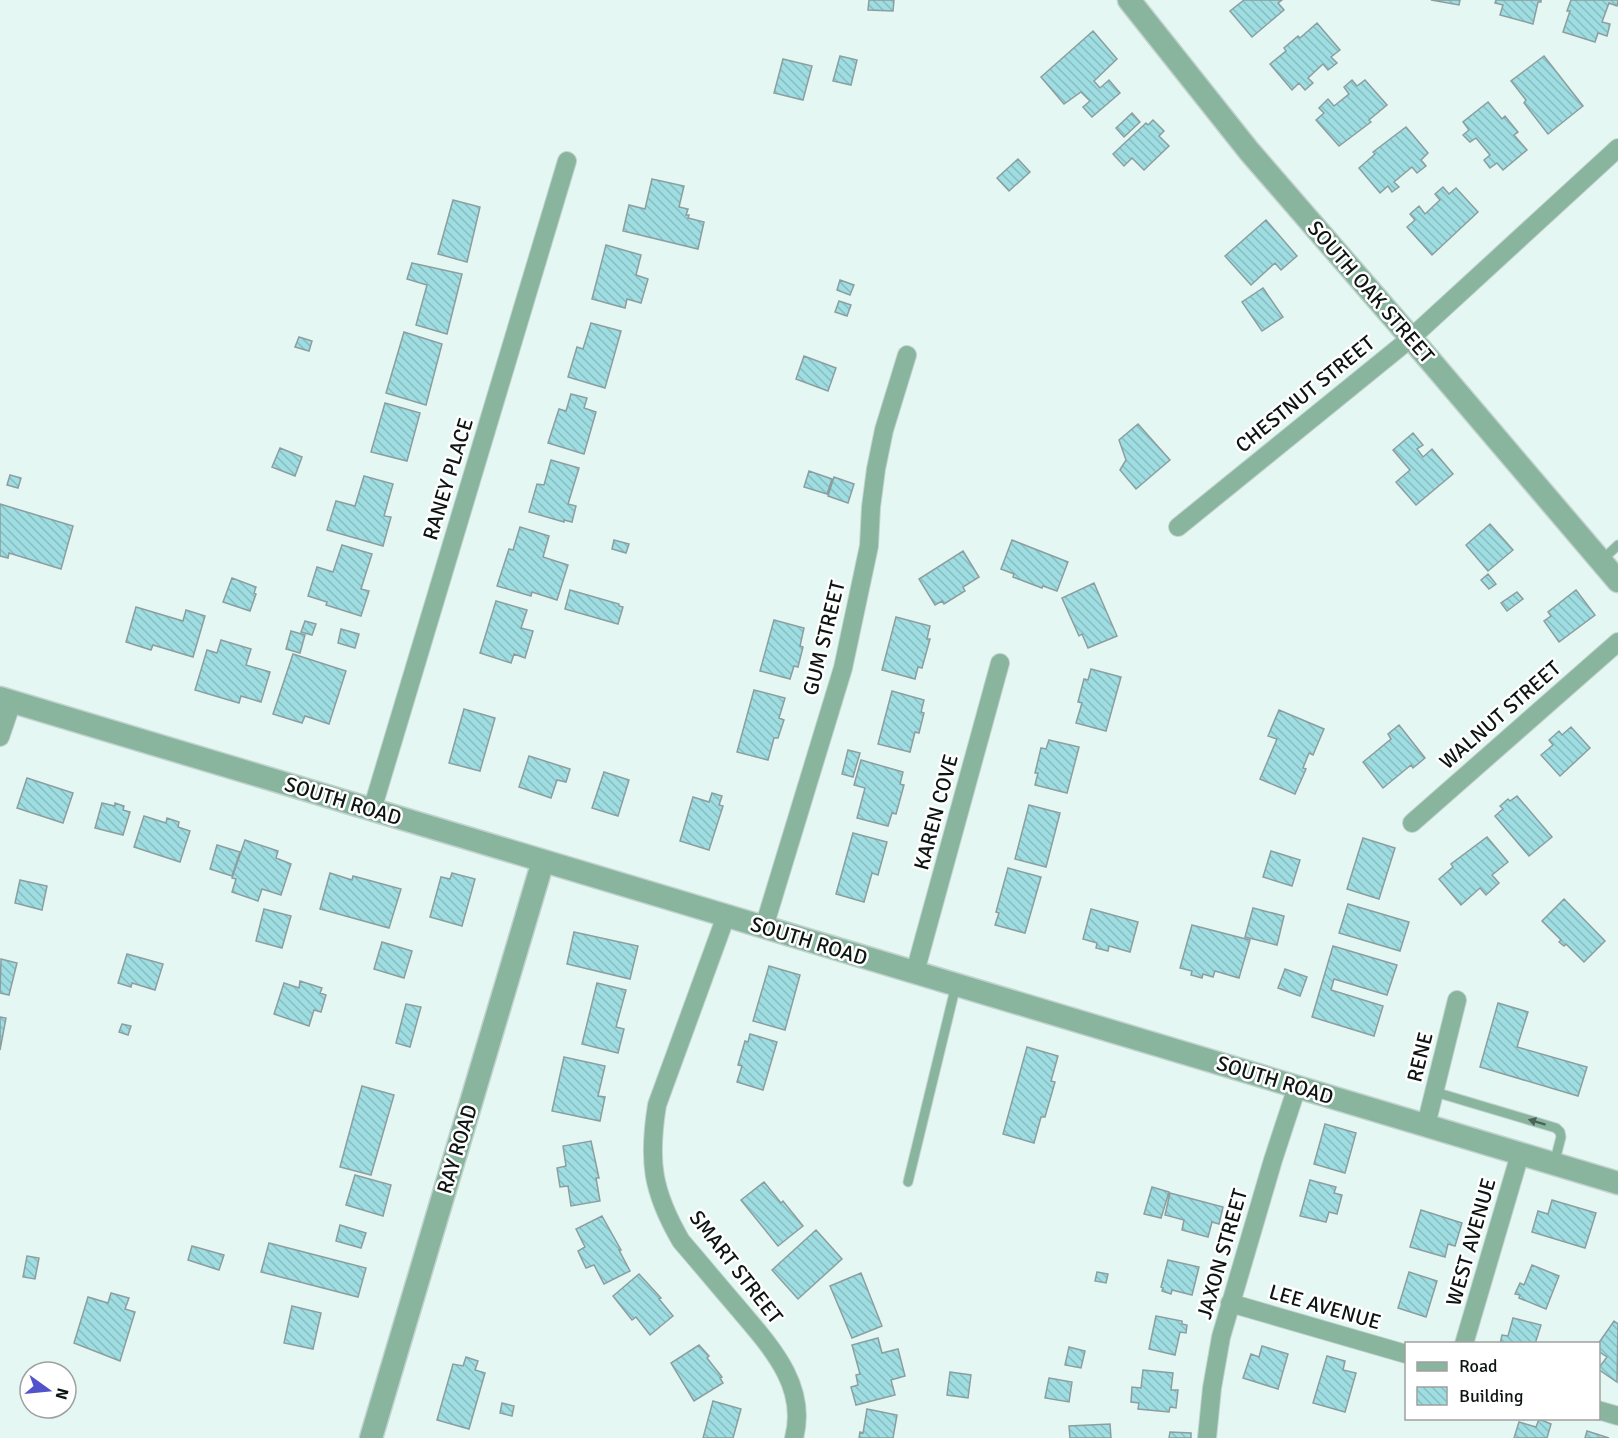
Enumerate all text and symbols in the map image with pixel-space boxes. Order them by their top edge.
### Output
street label: SOUTH OAK STREET [1302,215,1440,369]
street label: CHESTNUT STREET [1230,329,1380,458]
street label: RANEY PLACE [417,415,479,543]
street label: GUM STREET [797,577,851,698]
street label: WALNUT STREET [1434,655,1567,775]
street label: KAREN COVE [908,751,964,873]
street label: SOUTH ROAD [281,771,405,831]
street label: SOUTH ROAD [747,911,871,971]
street label: RENE [1401,1029,1439,1085]
street label: SOUTH ROAD [1213,1050,1337,1110]
street label: RAY ROAD [431,1101,483,1197]
one-way arrow [1528,1117,1546,1126]
street label: WEST AVENUE [1440,1175,1502,1309]
street label: JAXON STREET [1191,1185,1253,1322]
street label: SMART STREET [684,1205,789,1329]
street label: LEE AVENUE [1266,1279,1384,1335]
legend [1405,1342,1600,1420]
text: Road [1459,1355,1498,1377]
north arrow [18,1360,78,1420]
text: Building [1459,1385,1523,1407]
text: N [50,1386,73,1402]

